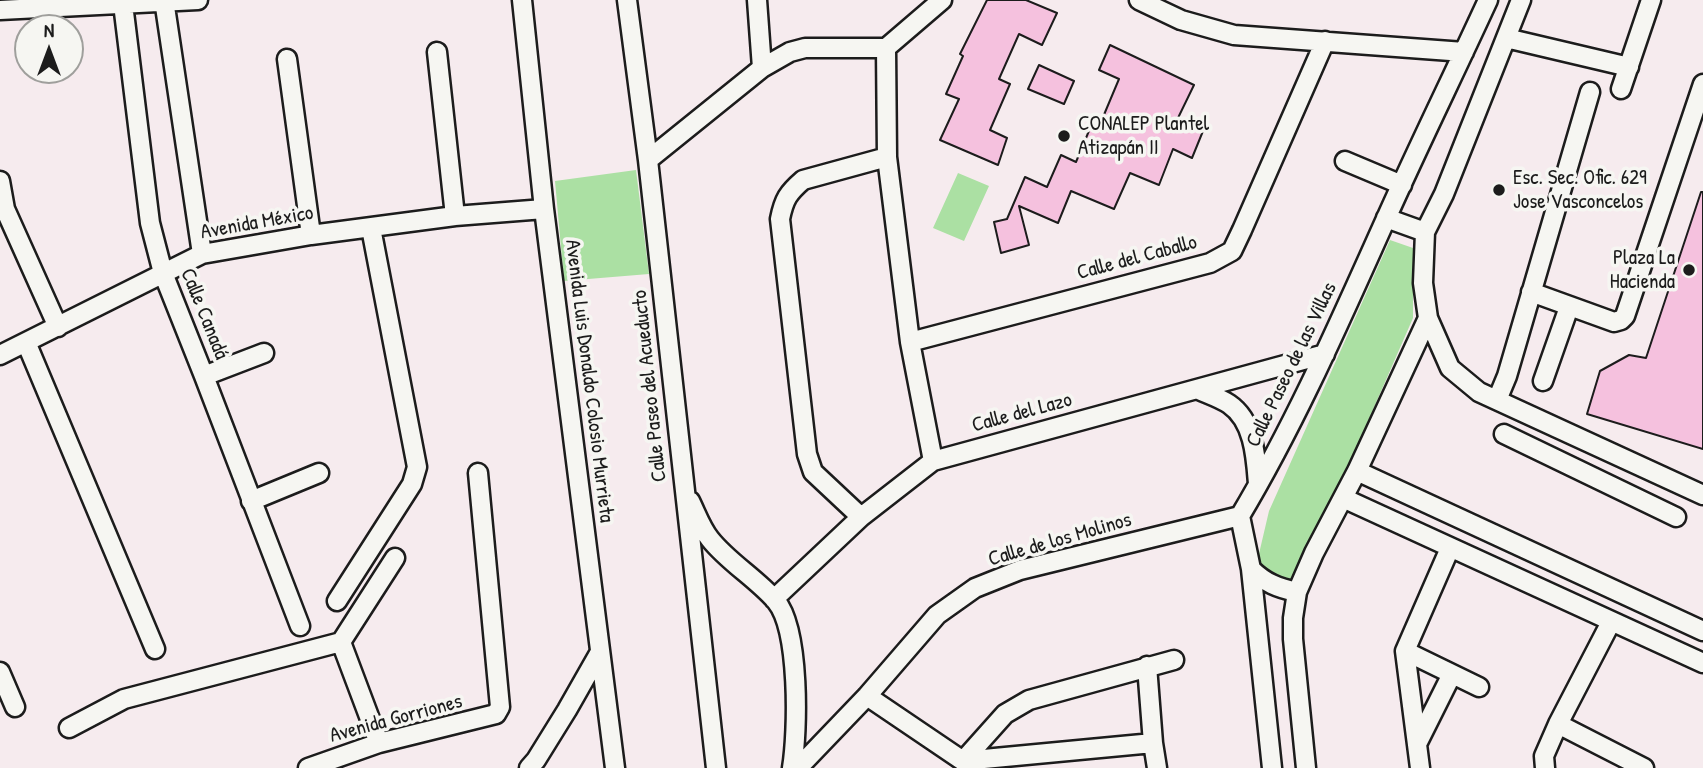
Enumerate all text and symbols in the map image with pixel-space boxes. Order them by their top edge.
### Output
north arrow [14,14,84,84]
text: N [44,17,54,43]
place label: CONALEP Plantel Atizapán II [1078,111,1209,161]
marker: CONALEP Plantel Atizapán II [1056,128,1072,144]
place label: Esc. Sec. Ofic. 629 Jose Vasconcelos [1513,165,1647,215]
marker: Esc. Sec. Ofic. 629 Jose Vasconcelos [1491,182,1507,198]
street label: Avenida México [199,201,315,245]
street label: Calle del Caballo [1074,230,1200,286]
street label: Avenida Luis Donaldo Colosio Murrieta [559,238,619,524]
place label: Plaza La Hacienda [1610,245,1675,295]
marker: Plaza La Hacienda [1681,262,1697,278]
street label: Calle Canadá [174,265,234,363]
street label: Calle Paseo de las Villas [1241,279,1343,451]
street label: Calle Paseo del Acueducto [627,289,673,483]
street label: Calle del Lazo [969,388,1075,438]
street label: Calle de los Molinos [986,508,1134,572]
street label: Avenida Gorriones [327,689,465,749]

